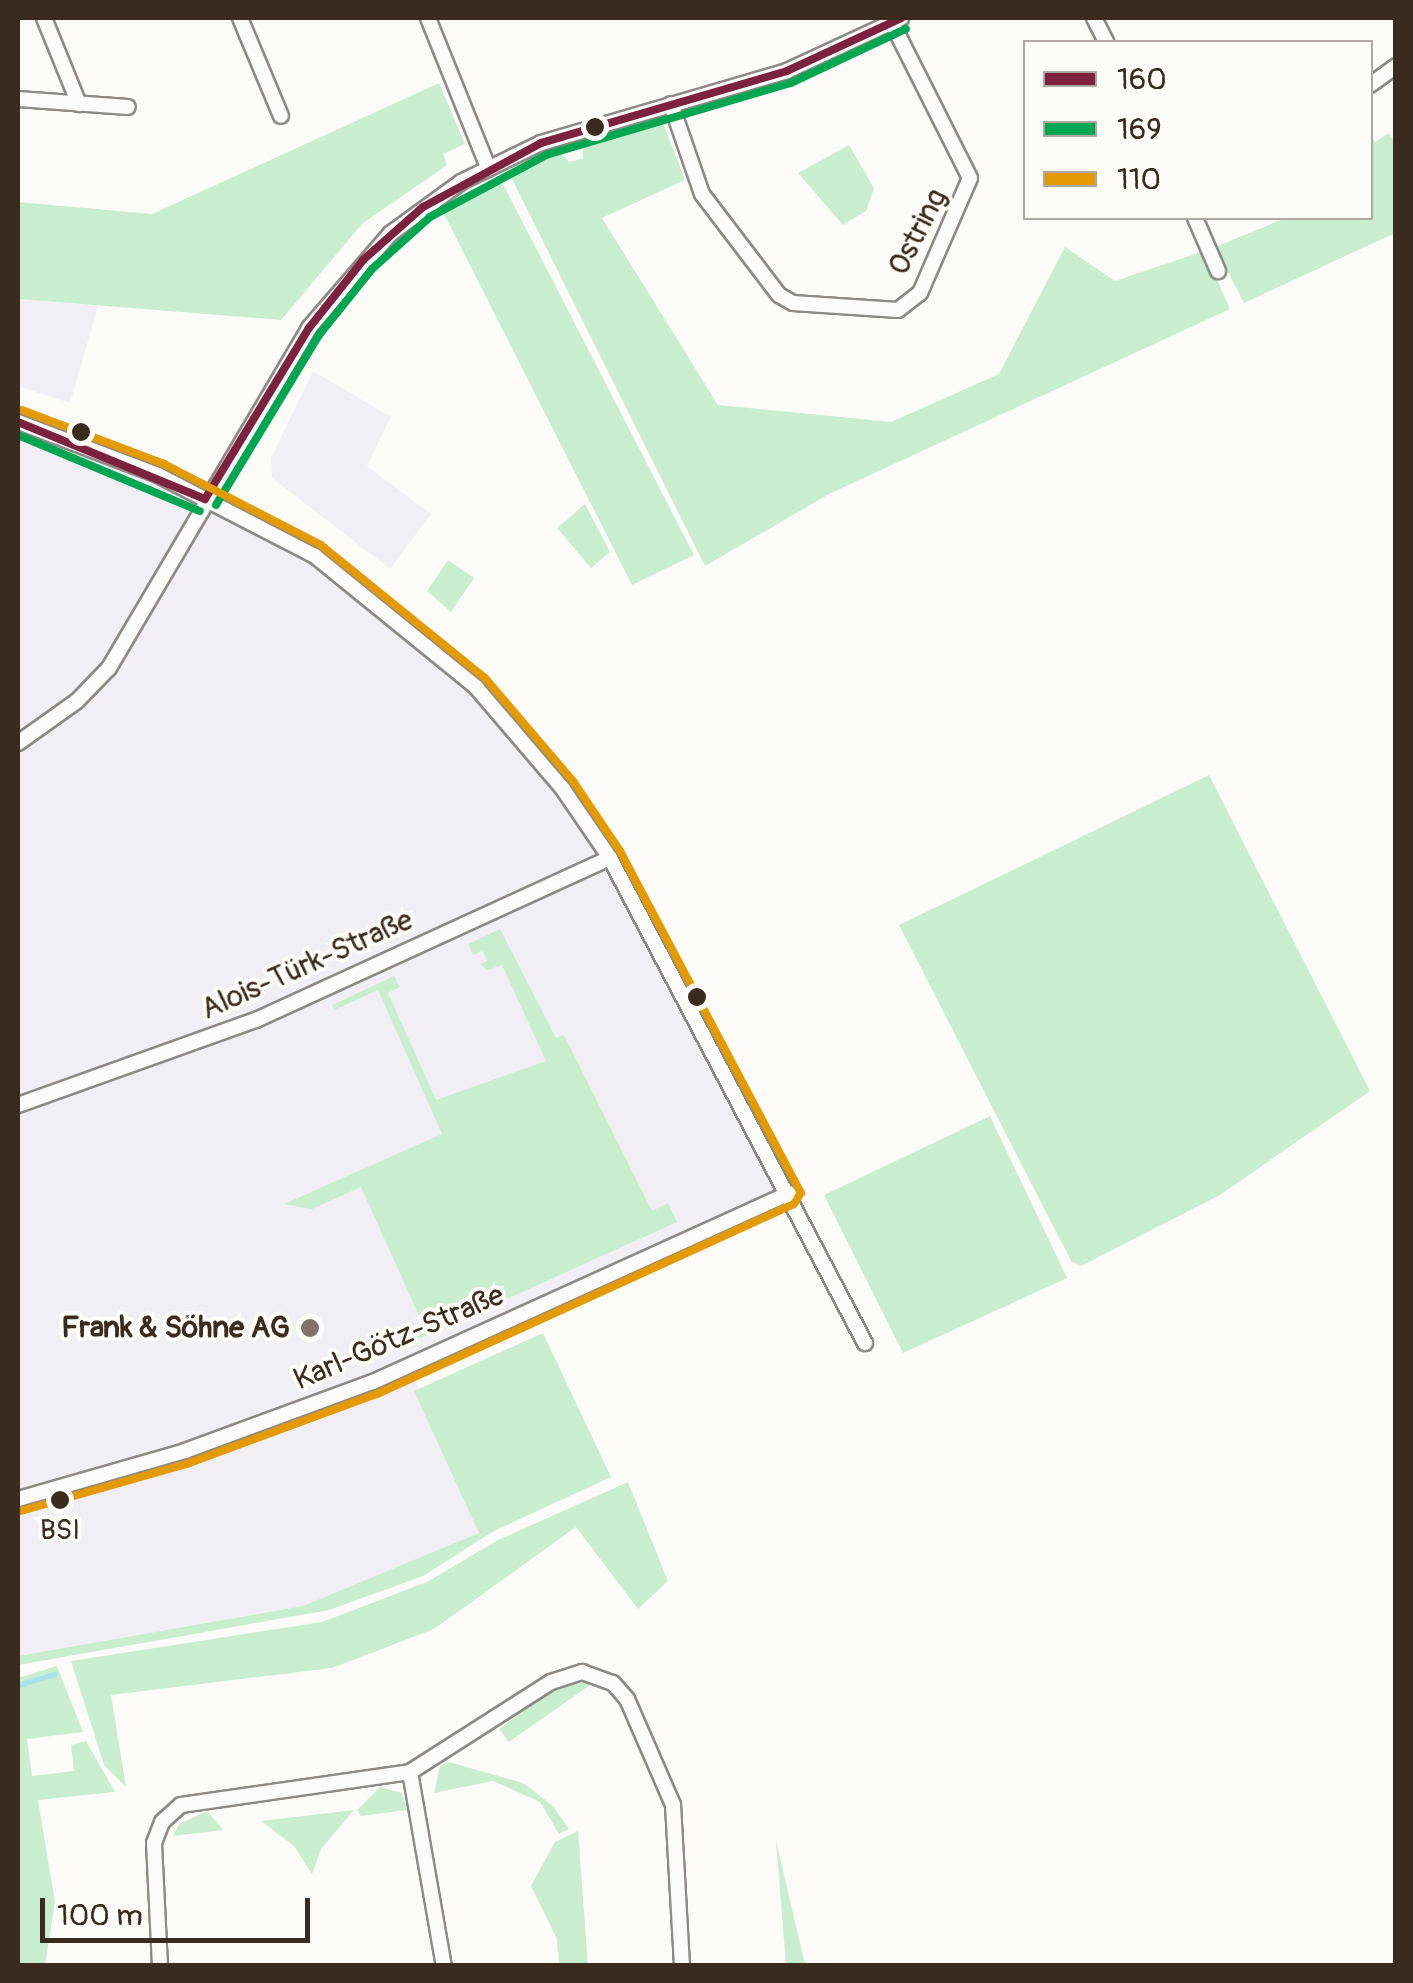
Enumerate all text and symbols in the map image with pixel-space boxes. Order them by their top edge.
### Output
legend [1023,40,1373,220]
text: 160 [1117,61,1167,98]
text: 169 [1117,111,1162,148]
unlabelled marker [585,117,605,137]
text: 110 [1117,161,1161,198]
street label: Ostring [881,183,955,281]
unlabelled marker [71,422,91,442]
street label: Alois-Türk-Straße [196,902,418,1028]
unlabelled marker [687,987,707,1007]
street label: Karl-Götz-Straße [288,1278,510,1398]
place label: Frank & Söhne AG [61,1310,290,1346]
marker: Frank & Söhne AG [299,1317,321,1339]
marker: BSI [50,1490,70,1510]
place label: BSI [40,1514,80,1548]
scale bar [45,1878,315,1940]
text: 100 m [57,1897,143,1934]

